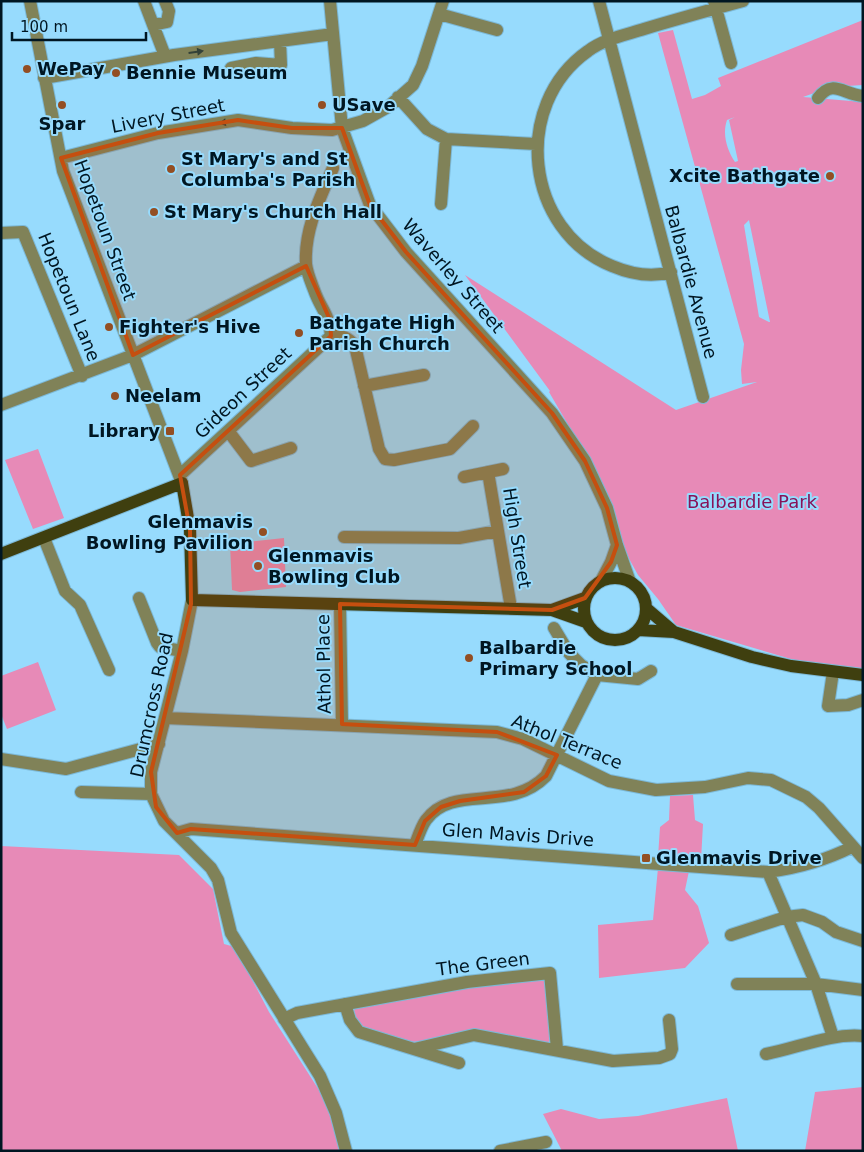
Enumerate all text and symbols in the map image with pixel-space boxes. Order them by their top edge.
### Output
scale bar [12,10,146,42]
text: 100 m [20,18,68,36]
one-way arrow [188,48,204,56]
place label: WePay [37,58,105,79]
place label: Bennie Museum [126,62,287,83]
marker: WePay [21,63,33,75]
marker: Bennie Museum [110,67,122,79]
street label: Livery Street [109,94,226,137]
place label: USave [332,94,396,115]
marker: Spar [56,99,68,111]
marker: USave [316,99,328,111]
place label: Spar [39,113,86,134]
one-way arrow [219,118,235,126]
place label: St Mary's and St Columba's Parish [181,148,355,190]
street label: Hopetoun Street [70,157,141,303]
marker: St Mary's and St Columba's Parish [165,163,177,175]
place label: Xcite Bathgate [669,165,820,186]
marker: Xcite Bathgate [824,170,836,182]
place label: St Mary's Church Hall [164,201,382,222]
street label: Balbardie Avenue [661,203,722,361]
marker: St Mary's Church Hall [148,206,160,218]
street label: Waverley Street [398,214,509,337]
street label: Hopetoun Lane [34,229,105,364]
place label: Bathgate High Parish Church [309,312,455,354]
place label: Fighter's Hive [119,316,261,337]
marker: Fighter's Hive [103,321,115,333]
marker: Bathgate High Parish Church [293,327,305,339]
street label: Gideon Street [190,343,295,443]
place label: Neelam [125,385,202,406]
marker: Neelam [109,390,121,402]
place label: Library [88,420,160,441]
marker: Library [164,425,176,437]
street label: High Street [499,486,536,590]
park label: Balbardie Park [687,491,818,512]
place label: Glenmavis Bowling Pavilion [86,511,253,553]
marker: Glenmavis Bowling Pavilion [257,526,269,538]
place label: Glenmavis Bowling Club [268,545,400,587]
marker: Glenmavis Bowling Club [252,560,264,572]
street label: Athol Place [312,614,335,714]
street label: Drumcross Road [126,630,177,779]
place label: Balbardie Primary School [479,637,632,679]
marker: Balbardie Primary School [463,652,475,664]
street label: Athol Terrace [509,710,626,773]
street label: Glen Mavis Drive [441,819,595,850]
place label: Glenmavis Drive [656,847,822,868]
marker: Glenmavis Drive [640,852,652,864]
street label: The Green [434,947,531,980]

